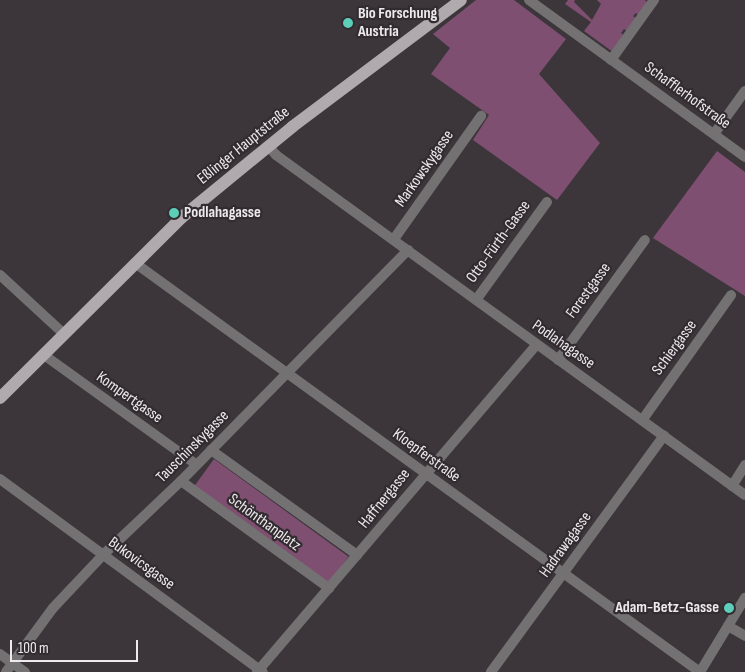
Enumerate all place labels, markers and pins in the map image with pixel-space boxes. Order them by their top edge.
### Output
place label: Bio Forschung Austria [358,4,437,42]
marker: Bio Forschung Austria [342,17,354,29]
place label: Podlahagasse [184,203,261,223]
marker: Podlahagasse [168,207,180,219]
place label: Adam-Betz-Gasse [615,598,719,618]
marker: Adam-Betz-Gasse [723,602,735,614]

